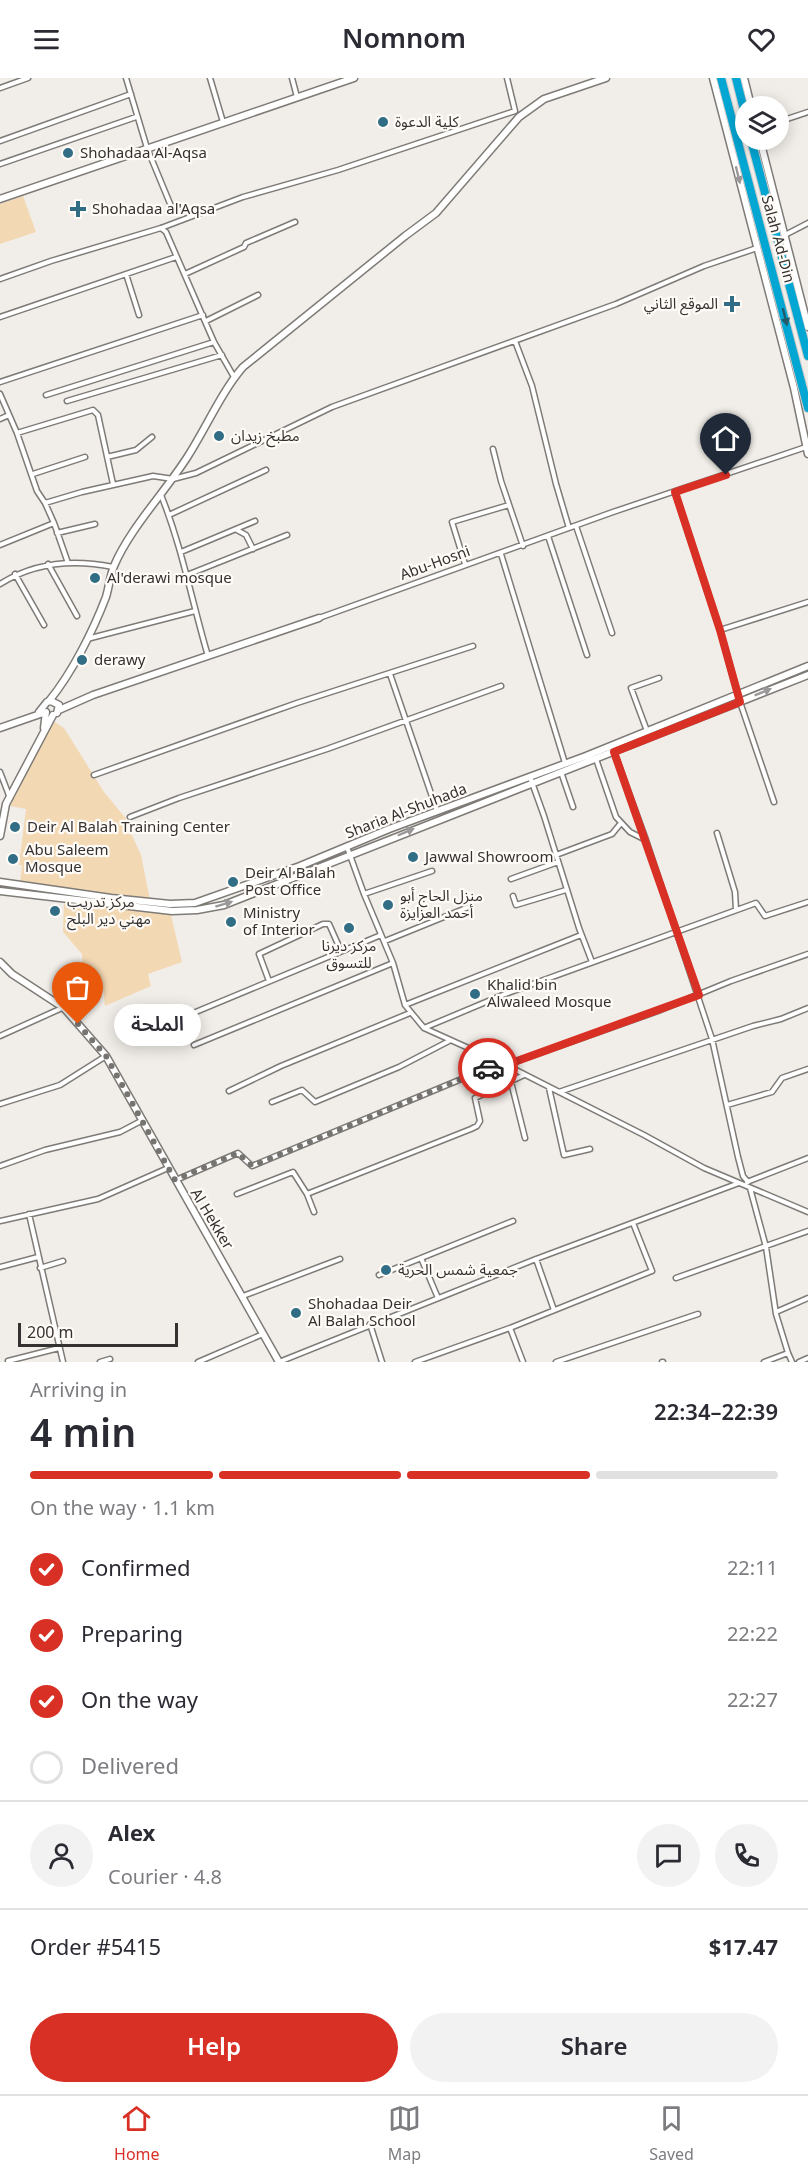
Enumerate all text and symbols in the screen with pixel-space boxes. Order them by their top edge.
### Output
text: Nomnom [342,11,466,68]
icon: menu [30,23,63,56]
icon: heart [745,23,778,56]
map controls [735,96,789,150]
button: layers [735,96,789,150]
place label: كلية الدعوة [395,106,459,138]
marker: كلية الدعوة [376,115,390,129]
place label: Shohadaa Al-Aqsa [80,137,207,169]
marker: Shohadaa Al-Aqsa [61,146,75,160]
one-way arrow [734,166,744,184]
street label: Salah Ad-Din [751,191,805,287]
place label: Shohadaa al'Aqsa [92,193,215,225]
marker: Shohadaa al'Aqsa [69,200,87,218]
place label: الموقع الثاني [644,288,718,320]
marker: الموقع الثاني [723,295,741,313]
one-way arrow [781,308,791,326]
pin [700,413,751,475]
place label: مطبخ زيدان [231,420,300,452]
icon: home [709,422,742,455]
marker: مطبخ زيدان [212,429,226,443]
street label: Abu-Hosni [395,535,475,591]
place label: Al'derawi mosque [107,562,232,594]
marker: Al'derawi mosque [88,571,102,585]
place label: derawy [94,644,146,676]
marker: derawy [75,653,89,667]
one-way arrow [755,688,772,697]
street label: Sharia Al-Shuhada [340,773,472,849]
place label: Deir Al Balah Training Center [27,811,230,843]
marker: Deir Al Balah Training Center [8,820,22,834]
one-way arrow [397,827,415,836]
place label: Abu Saleem Mosque [25,834,108,883]
place label: Jawwal Showroom [423,841,553,873]
marker: Jawwal Showroom [406,850,420,864]
marker: Abu Saleem Mosque [6,852,20,866]
place label: Deir Al Balah Post Office [245,857,335,906]
marker: Deir Al Balah Post Office [226,875,240,889]
place label: منزل الحاج أبو أحمد العزايزة [400,880,483,929]
place label: مركز تدريب مهني دير البلح [67,886,151,935]
place label: Ministry of Interior [243,897,315,946]
one-way arrow [215,898,233,908]
marker: منزل الحاج أبو أحمد العزايزة [381,898,395,912]
marker: مركز تدريب مهني دير البلح [48,904,62,918]
marker: Ministry of Interior [224,915,238,929]
marker: مركز ديرنا للتسوق [342,921,356,935]
place label: مركز ديرنا للتسوق [322,930,376,979]
pin [52,962,103,1024]
place label: Khalid bin Alwaleed Mosque [487,969,611,1018]
icon: bag [61,971,94,1004]
marker: Khalid bin Alwaleed Mosque [468,987,482,1001]
callout: الملحة [114,1003,201,1045]
text: الملحة [131,1004,184,1046]
courier [458,1038,518,1098]
icon: car [472,1052,505,1085]
street label: Al Hekker [181,1182,243,1256]
place label: جمعية شمس الحرية [398,1254,518,1286]
marker: جمعية شمس الحرية [379,1263,393,1277]
place label: Shohadaa Deir Al Balah School [308,1288,416,1337]
marker: Shohadaa Deir Al Balah School [289,1306,303,1320]
text: 200 m [27,1316,74,1350]
scale bar [18,1320,178,1348]
text: Arriving in [30,1370,127,1412]
text: 22:34–22:39 [654,1390,778,1436]
text: 4 min [30,1393,136,1476]
text: On the way · 1.1 km [30,1488,215,1530]
text: Confirmed [81,1546,191,1592]
text: 22:11 [727,1548,778,1590]
icon: check [30,1553,63,1586]
text: Preparing [81,1612,183,1658]
text: 22:22 [727,1614,778,1656]
icon: check [30,1619,63,1652]
text: On the way [81,1678,198,1724]
text: 22:27 [727,1680,778,1722]
icon: check [30,1685,63,1718]
text: Delivered [81,1744,179,1790]
text: Alex [108,1811,155,1857]
button: person [30,1824,93,1887]
button: chat [637,1824,700,1887]
button: phone [715,1824,778,1887]
text: Courier · 4.8 [108,1857,222,1899]
text: Order #5415 [30,1925,161,1971]
text: $17.47 [709,1925,778,1971]
button: Help [30,2013,398,2082]
button: Share [410,2013,778,2082]
tab: Home [114,2102,160,2172]
tab: Map [388,2102,421,2172]
tab: Saved [649,2102,694,2172]

